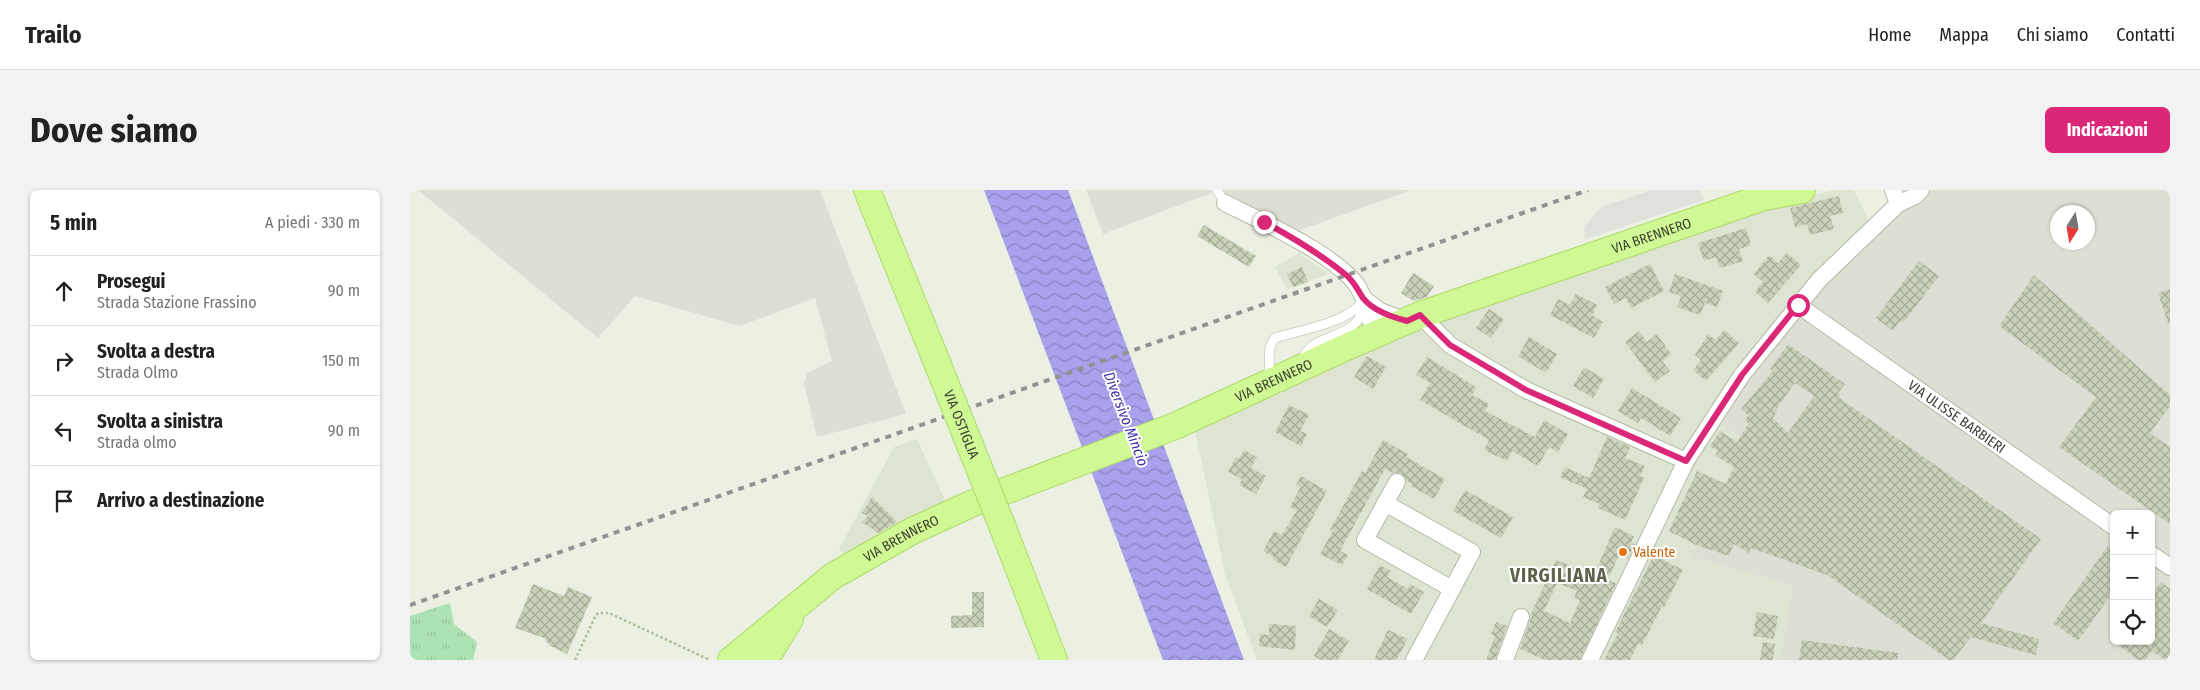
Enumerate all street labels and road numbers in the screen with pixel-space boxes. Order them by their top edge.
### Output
street label: VIA BRENNERO [1609,214,1694,258]
street label: VIA BRENNERO [1233,356,1315,406]
street label: VIA ULISSE BARBIERI [1904,377,2008,457]
street label: VIA OSTIGLIA [940,388,983,462]
street label: VIA BRENNERO [861,512,942,566]

